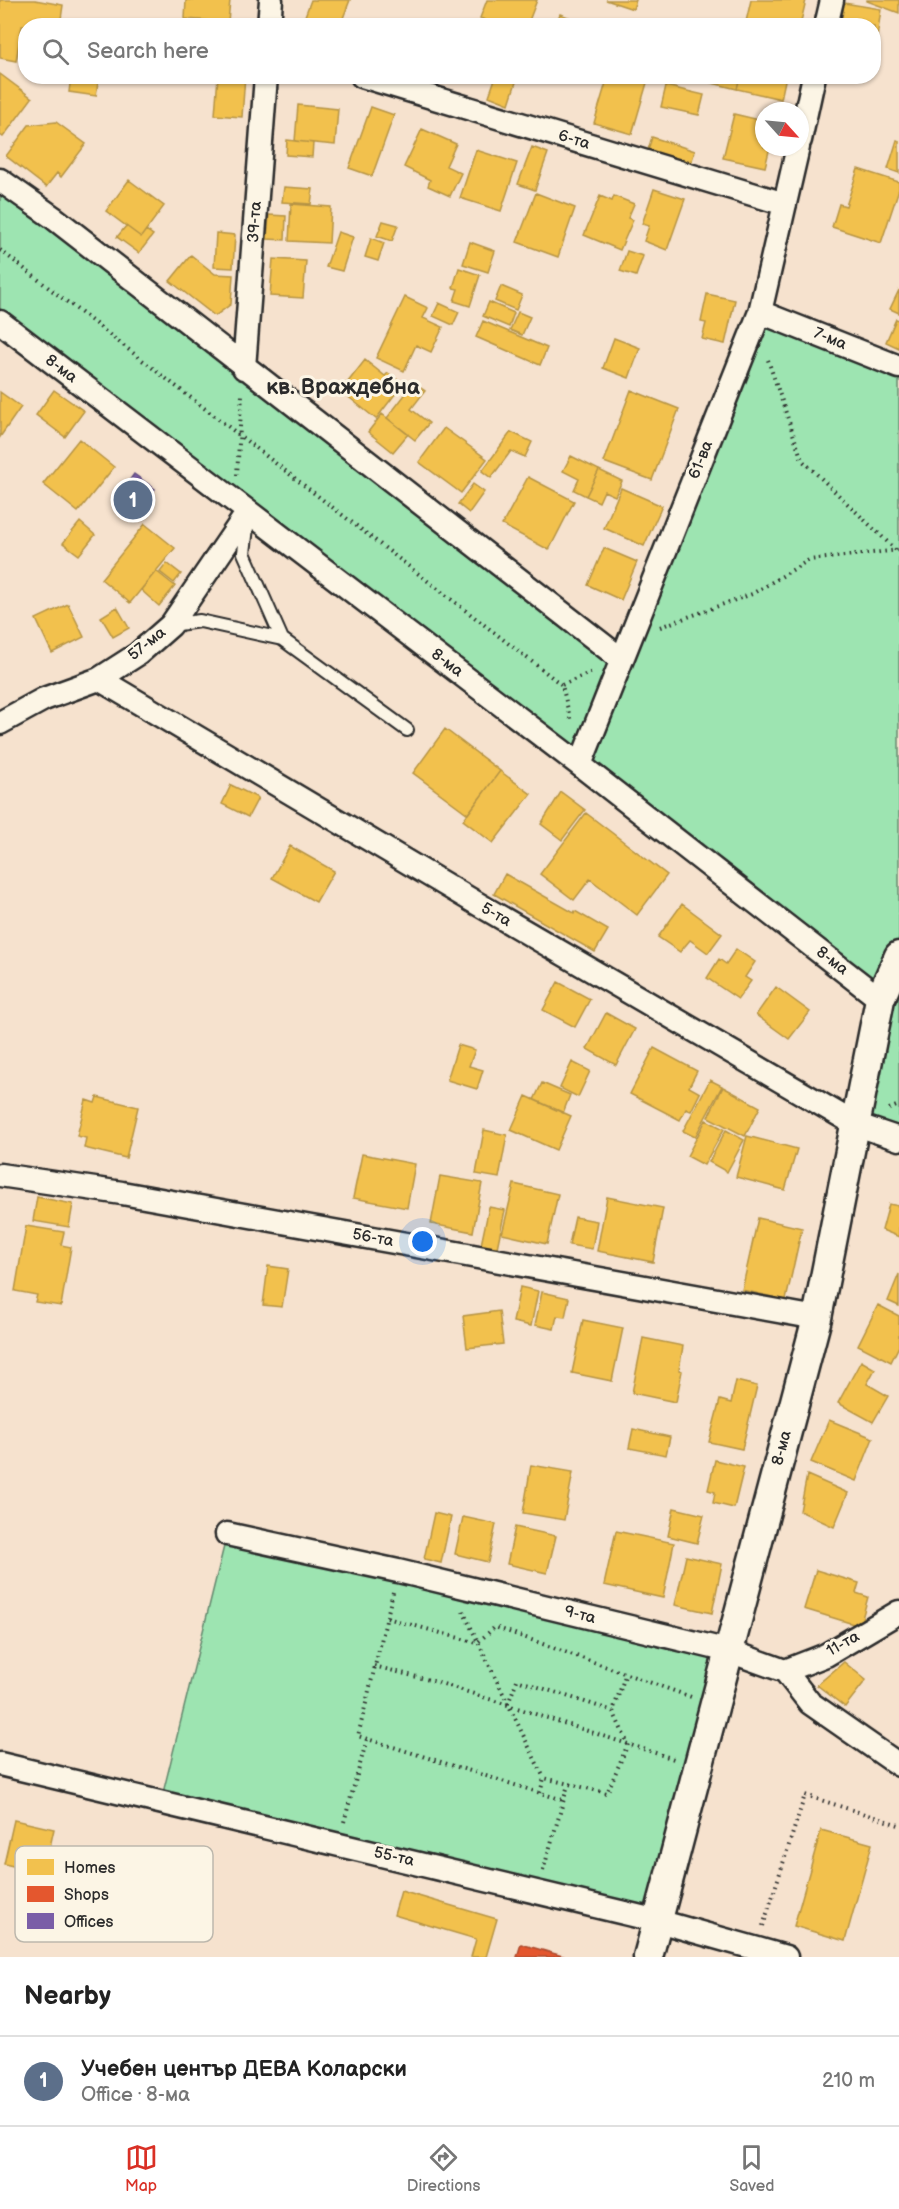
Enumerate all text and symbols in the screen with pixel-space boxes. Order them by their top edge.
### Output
search box [18,18,881,84]
icon: search [39,35,72,68]
text: Search here [87,38,209,65]
north arrow [755,102,809,156]
street label: 6-та [556,126,593,154]
street label: 39-та [244,200,266,243]
street label: 7-ма [811,324,850,354]
street label: 8-ма [41,351,81,388]
district label: кв. Враждебна [266,374,420,401]
street label: 61-ва [685,438,717,482]
pin: 1 [114,478,152,522]
street label: 57-ма [124,623,170,665]
street label: 8-ма [427,645,467,682]
street label: 5-та [478,899,515,931]
street label: 8-ма [812,943,852,980]
street label: 56-та [351,1225,396,1251]
your location [408,1227,437,1256]
street label: 8-ма [768,1428,796,1467]
street label: 9-та [562,1602,598,1628]
street label: 11-та [823,1627,863,1661]
street label: 55-та [372,1843,417,1871]
legend [15,1846,213,1942]
text: Homes [64,1859,116,1878]
text: Shops [64,1886,109,1905]
text: Offices [64,1913,114,1932]
text: Nearby [24,1981,111,2012]
text: Учебен център ДЕВА Коларски [81,2056,407,2083]
text: 1 [39,2069,48,2093]
text: 210 m [822,2069,875,2093]
text: Office · 8-ма [81,2083,190,2107]
tab: Map [125,2141,158,2196]
tab: Directions [407,2141,480,2196]
tab: Saved [729,2141,774,2196]

